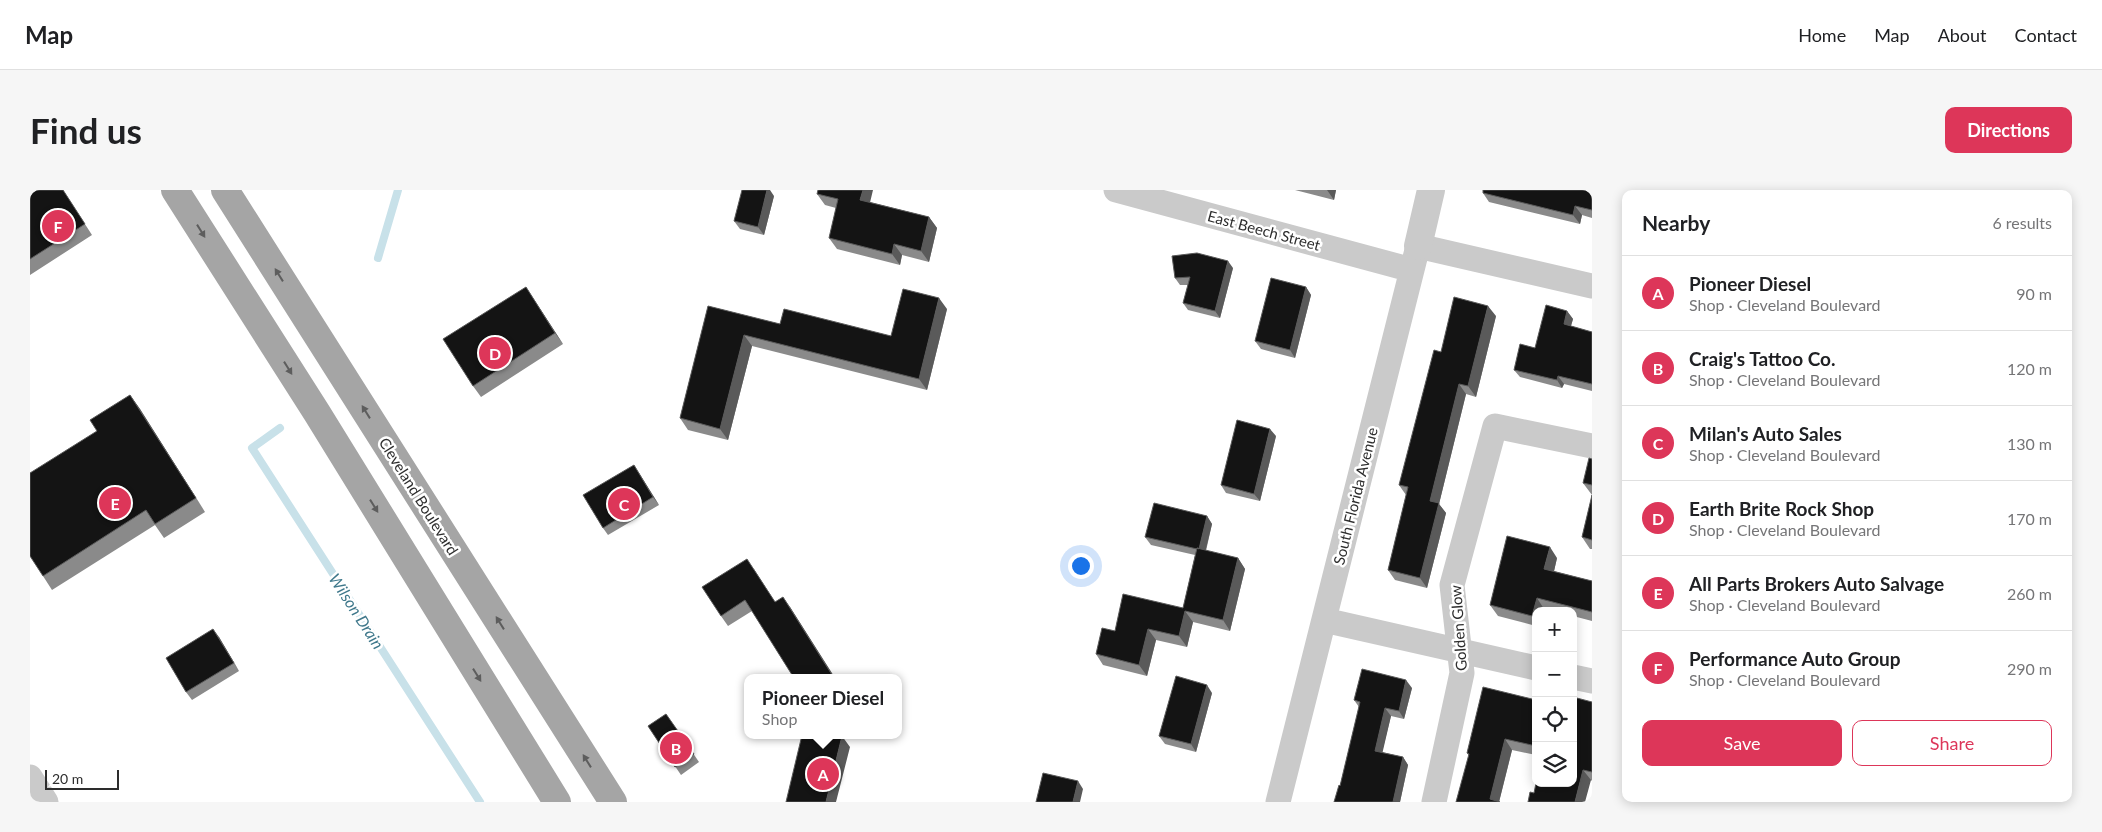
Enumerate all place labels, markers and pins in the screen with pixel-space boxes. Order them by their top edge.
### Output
pin: F [42,207,74,245]
pin: D [479,334,511,372]
pin: E [99,484,131,522]
pin: C [608,485,640,523]
pin: B [660,729,692,767]
pin: A [807,755,839,793]

